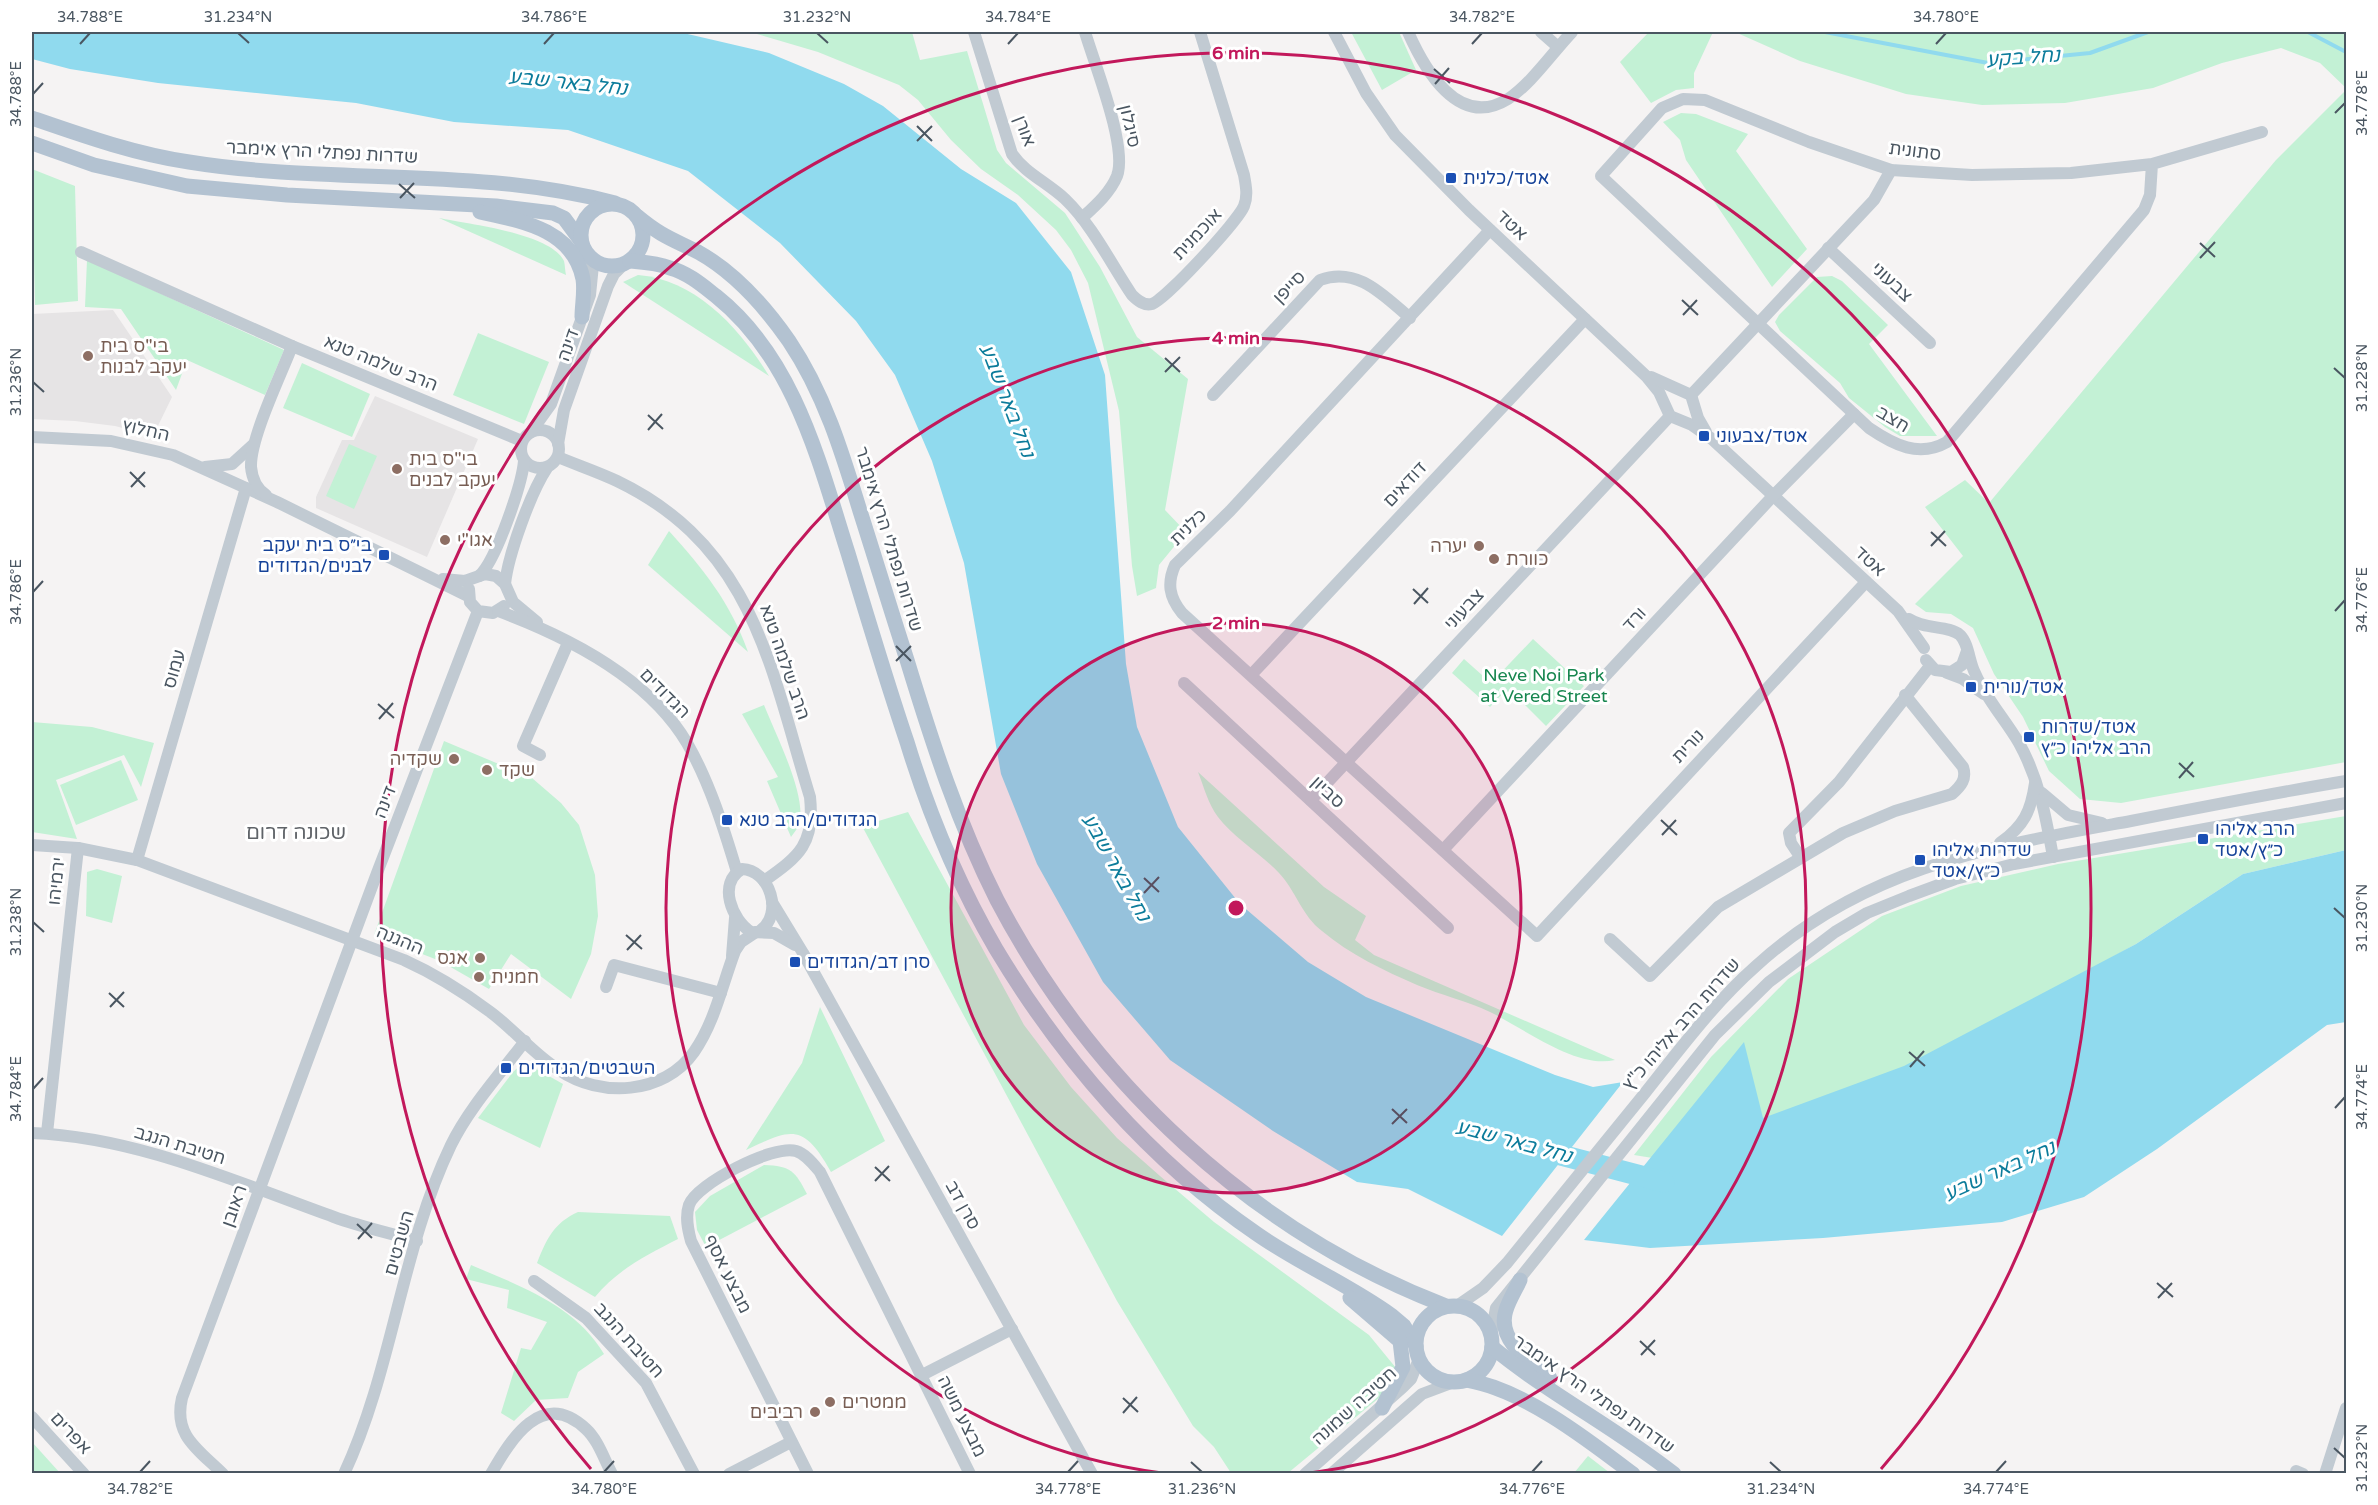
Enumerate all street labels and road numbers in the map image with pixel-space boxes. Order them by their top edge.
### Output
street label: סיגלון [1114,103,1146,149]
street label: אורן [1009,112,1041,150]
street label: שדרות נפתלי הרץ אימבר [225,136,419,168]
street label: סתונית [1888,137,1943,165]
street label: אוכמנית [1168,204,1226,264]
street label: אטד [1492,205,1532,245]
street label: צבעוני [1867,257,1917,307]
street label: סייפן [1268,266,1310,308]
street label: דינה [552,326,584,364]
street label: הרב שלמה טנא [321,330,441,396]
street label: חצב [1872,401,1914,437]
street label: החלוץ [120,414,172,446]
street label: שדרות נפתלי הרץ אימבר [850,444,928,634]
street label: דודאים [1378,457,1432,511]
street label: כלנית [1165,504,1211,550]
street label: אטד [1850,541,1890,581]
street label: צבעוני [1439,584,1489,634]
street label: הרב שלמה טנא [755,601,815,723]
street label: ורד [1617,602,1651,636]
street label: עמוס [158,647,190,691]
street label: הגדודים [635,663,695,723]
street label: נורית [1667,724,1709,768]
street label: סביון [1307,771,1349,813]
street label: דינה [369,782,401,822]
street label: ירמיהו [43,856,69,906]
street label: ההגנה [373,920,427,960]
street label: שדרות הרב אליהו כ"ץ [1617,953,1745,1095]
street label: חטיבת הנגב [132,1121,228,1169]
street label: סרן דב [941,1177,985,1233]
street label: ראובן [216,1182,252,1230]
street label: השבטים [379,1208,419,1278]
street label: מבצע אסף [700,1231,756,1317]
street label: חטיבת הנגב [589,1298,669,1382]
street label: שדרות נפתלי הרץ אימבר [1509,1330,1679,1458]
street label: חטיבה שמונה [1307,1362,1401,1450]
street label: מבצע משה [933,1371,991,1461]
street label: אפרים [46,1407,96,1459]

